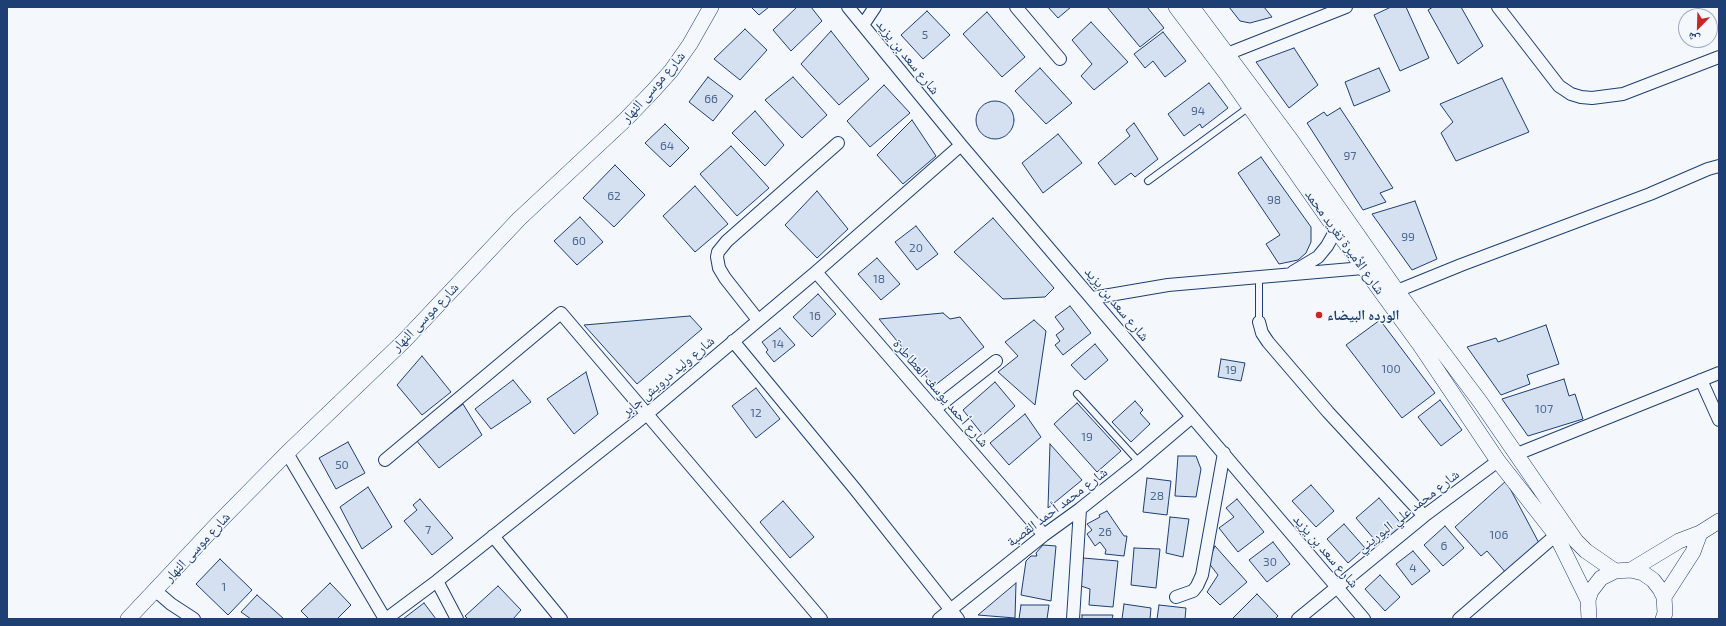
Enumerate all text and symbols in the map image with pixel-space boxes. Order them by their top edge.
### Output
north arrow [1678,8,1718,48]
street label: شارع سعد بن يزيد [873,16,943,98]
house number: 5 [922,28,928,42]
text: ش [1686,30,1701,47]
street label: شارع موسى النهار [617,48,689,126]
house number: 66 [704,92,718,106]
house number: 94 [1191,104,1205,118]
house number: 64 [660,139,674,153]
house number: 97 [1343,149,1357,163]
street label: شارع الأميرة تغريد محمد [1301,186,1389,298]
house number: 62 [607,189,621,203]
house number: 98 [1267,193,1281,207]
house number: 99 [1401,230,1415,244]
house number: 60 [572,234,586,248]
house number: 20 [909,241,923,255]
street label: شارع سعد بن يزيد [1081,264,1153,344]
house number: 18 [873,272,885,286]
street label: شارع موسى النهار [388,279,462,355]
place label: الورده البيضاء [1327,307,1400,323]
house number: 16 [809,309,821,323]
marker: الورده البيضاء [1314,310,1324,320]
street label: شارع وليد درويش جابر [618,332,718,420]
street label: شارع أحمد يوسف العطاطرة [889,336,993,450]
house number: 14 [772,337,784,351]
house number: 100 [1381,362,1401,376]
house number: 19 [1225,363,1237,377]
house number: 107 [1535,402,1553,416]
house number: 12 [750,406,762,420]
house number: 19 [1081,430,1093,444]
house number: 50 [335,458,349,472]
street label: شارع محمد أحمد القصبة [1003,464,1111,550]
street label: شارع محمد علي البوريني [1354,466,1462,556]
house number: 28 [1150,489,1164,503]
street label: شارع موسى النهار [160,509,234,585]
street label: شارع سعد بن يزيد [1290,511,1362,591]
house number: 7 [425,523,431,537]
house number: 26 [1098,525,1112,539]
house number: 106 [1490,528,1508,542]
house number: 6 [1441,539,1447,553]
house number: 30 [1263,555,1277,569]
house number: 4 [1409,561,1417,575]
house number: 1 [222,580,226,594]

